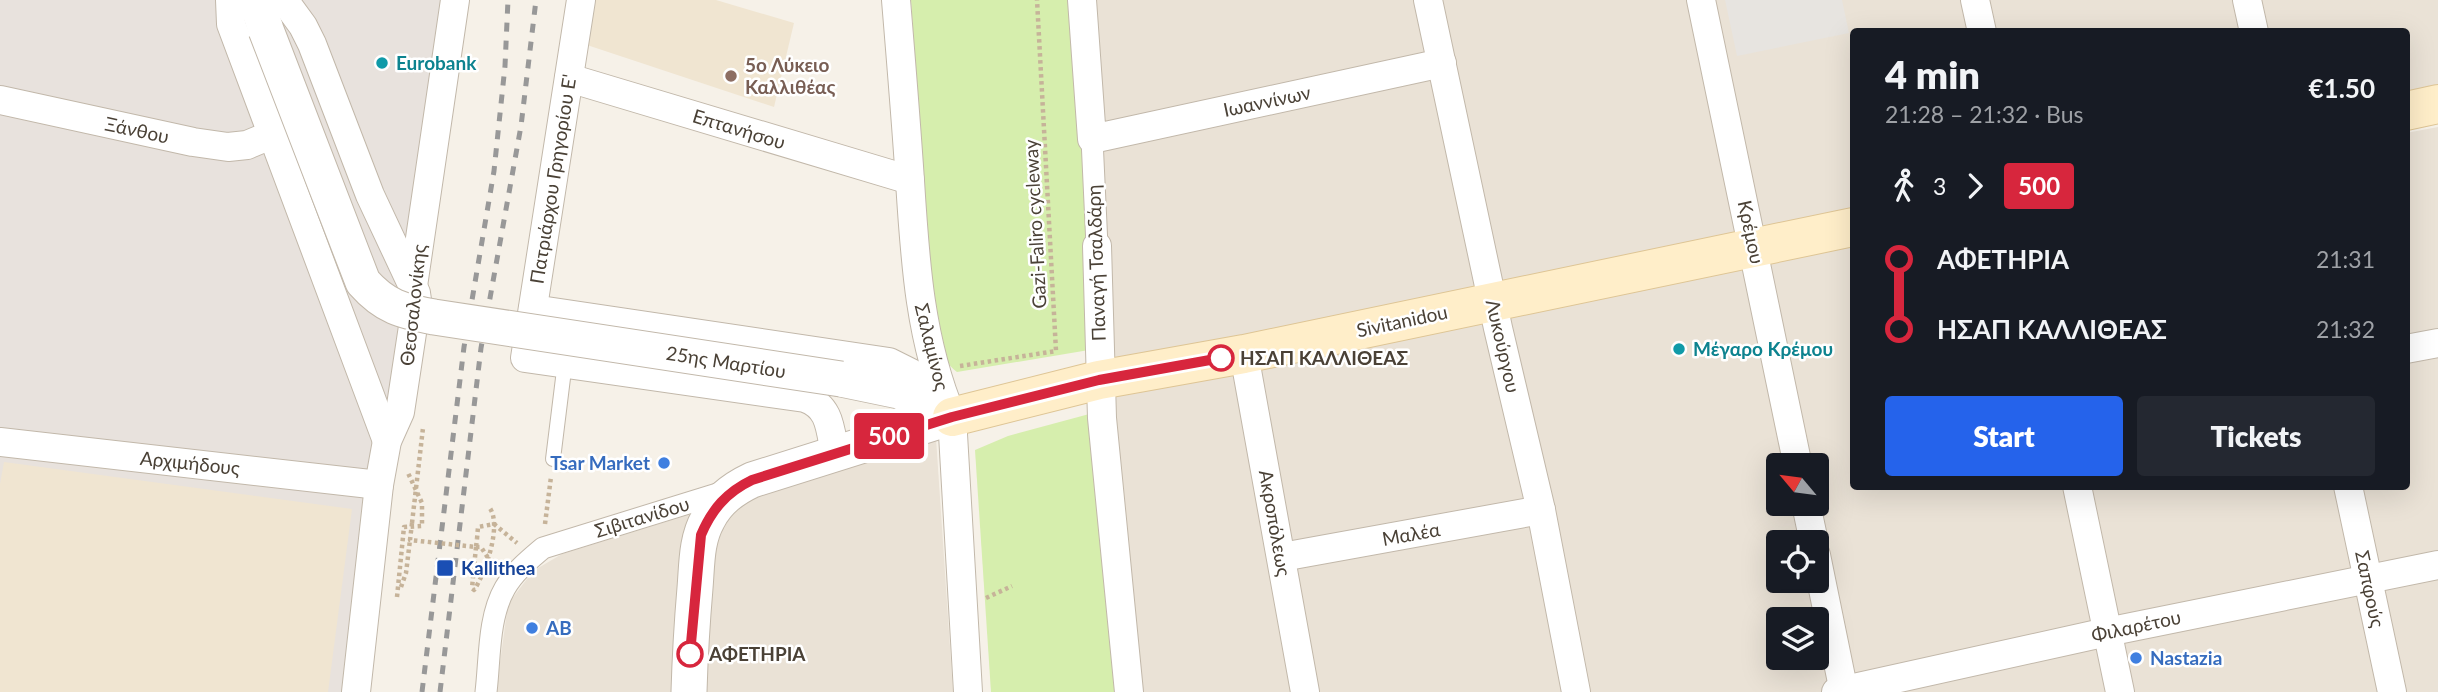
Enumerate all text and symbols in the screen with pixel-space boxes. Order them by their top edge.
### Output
place label: Eurobank [396,51,477,74]
text: 4 min [1885,51,1980,97]
place label: 5ο Λύκειο Καλλιθέας [745,53,835,98]
marker: Eurobank [374,55,390,71]
marker: 5ο Λύκειο Καλλιθέας [723,68,739,84]
text: €1.50 [2309,72,2375,104]
street label: Πατριάρχου Γρηγορίου Ε' [525,73,580,285]
street label: Ιωαννίνων [1221,80,1313,121]
text: 21:28 – 21:32 · Bus [1885,100,2084,128]
street label: Επτανήσου [690,104,788,154]
street label: Ξάνθου [103,112,171,148]
street label: Gazi-Faliro cycleway [1019,139,1050,309]
icon: walk [1885,167,1923,205]
icon: forward [1956,167,1994,205]
text: 500 [2018,171,2060,200]
text: 3 [1933,172,1946,200]
street label: Παναγή Τσαλδάρη [1081,184,1110,342]
street label: Κρέμου [1734,198,1769,266]
street label: Θεσσαλονίκης [395,243,430,367]
text: ΑΦΕΤΗΡΙΑ [1937,243,2069,275]
text: 21:31 [2316,245,2375,273]
street label: Λυκούργου [1482,297,1525,395]
street label: Sivitanidou [1354,300,1450,341]
street label: Σαλαμίνος [911,301,954,393]
text: ΗΣΑΠ ΚΑΛΛΙΘΕΑΣ [1937,313,2167,345]
text: 21:32 [2316,315,2375,343]
place label: Μέγαρο Κρέμου [1693,337,1833,360]
street label: 25ης Μαρτίου [665,341,788,382]
marker: Μέγαρο Κρέμου [1671,341,1687,357]
marker: ΗΣΑΠ ΚΑΛΛΙΘΕΑΣ [1208,345,1234,371]
place label: ΗΣΑΠ ΚΑΛΛΙΘΕΑΣ [1240,346,1408,369]
button: Start [1885,396,2123,476]
button: Tickets [2137,396,2375,476]
line badge: 500 [849,413,929,459]
text: 500 [868,421,910,450]
street label: Αρχιμήδους [139,446,241,479]
place label: Tsar Market [550,451,650,474]
north arrow [1766,453,1829,516]
map controls [1766,453,1829,670]
marker: Tsar Market [656,455,672,471]
street label: Ακροπόλεως [1255,468,1296,578]
street label: Σιβιτανίδου [592,491,692,542]
street label: Μαλέα [1380,517,1442,550]
button: locate [1766,530,1829,593]
street label: Σαπφούς [2351,548,2390,630]
place label: Kallithea [461,556,535,579]
marker: Kallithea [435,558,455,578]
street label: Φιλαρέτου [2089,605,2183,646]
button: layers [1766,607,1829,670]
place label: ΑΒ [545,616,572,639]
marker: ΑΒ [524,620,540,636]
marker: ΑΦΕΤΗΡΙΑ [677,641,703,667]
place label: ΑΦΕΤΗΡΙΑ [708,642,806,665]
place label: Nastazia [2150,646,2222,669]
marker: Nastazia [2128,650,2144,666]

